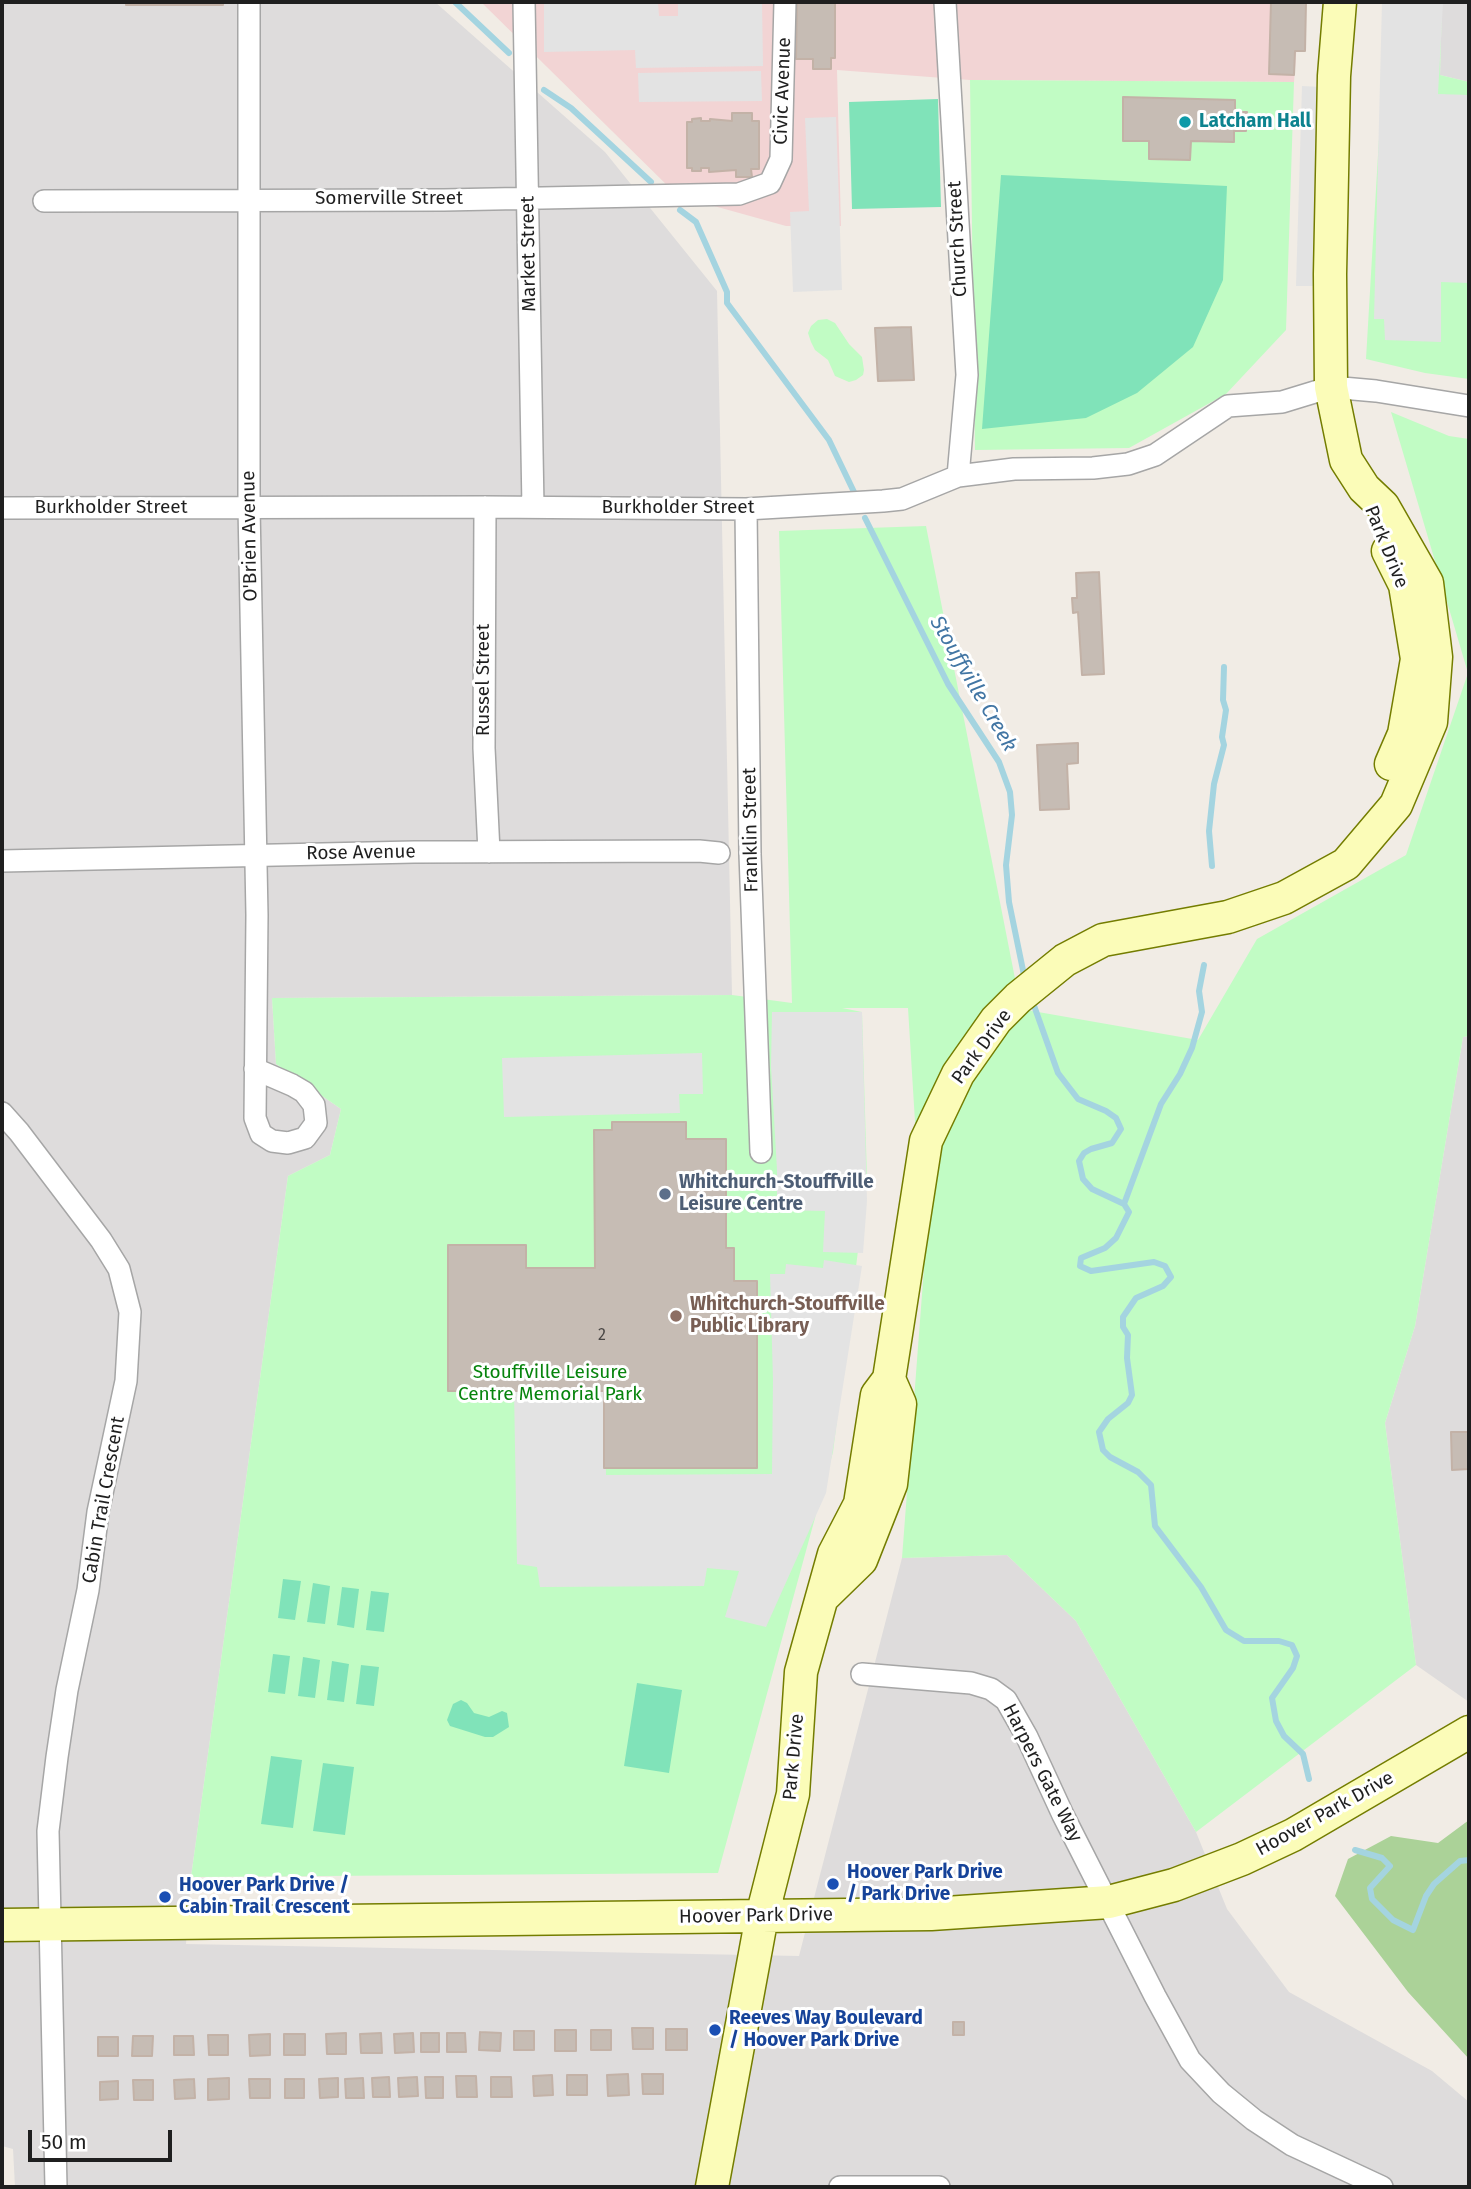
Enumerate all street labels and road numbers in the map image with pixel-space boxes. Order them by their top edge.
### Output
street label: Civic Avenue [770,37,796,145]
street label: Church Street [944,180,972,298]
street label: Somerville Street [315,188,463,210]
street label: Market Street [517,196,541,312]
street label: O'Brien Avenue [237,470,263,602]
street label: Burkholder Street [34,497,188,519]
street label: Burkholder Street [601,497,755,519]
street label: Park Drive [1359,502,1413,592]
street label: Russel Street [473,624,495,736]
street label: Franklin Street [739,767,763,893]
street label: Rose Avenue [306,841,416,865]
street label: Park Drive [947,1005,1017,1089]
street label: Cabin Trail Crescent [78,1415,130,1585]
street label: Harpers Gate Way [997,1700,1087,1846]
street label: Park Drive [779,1713,809,1801]
street label: Hoover Park Drive [1252,1767,1398,1861]
street label: Hoover Park Drive [679,1903,833,1929]

